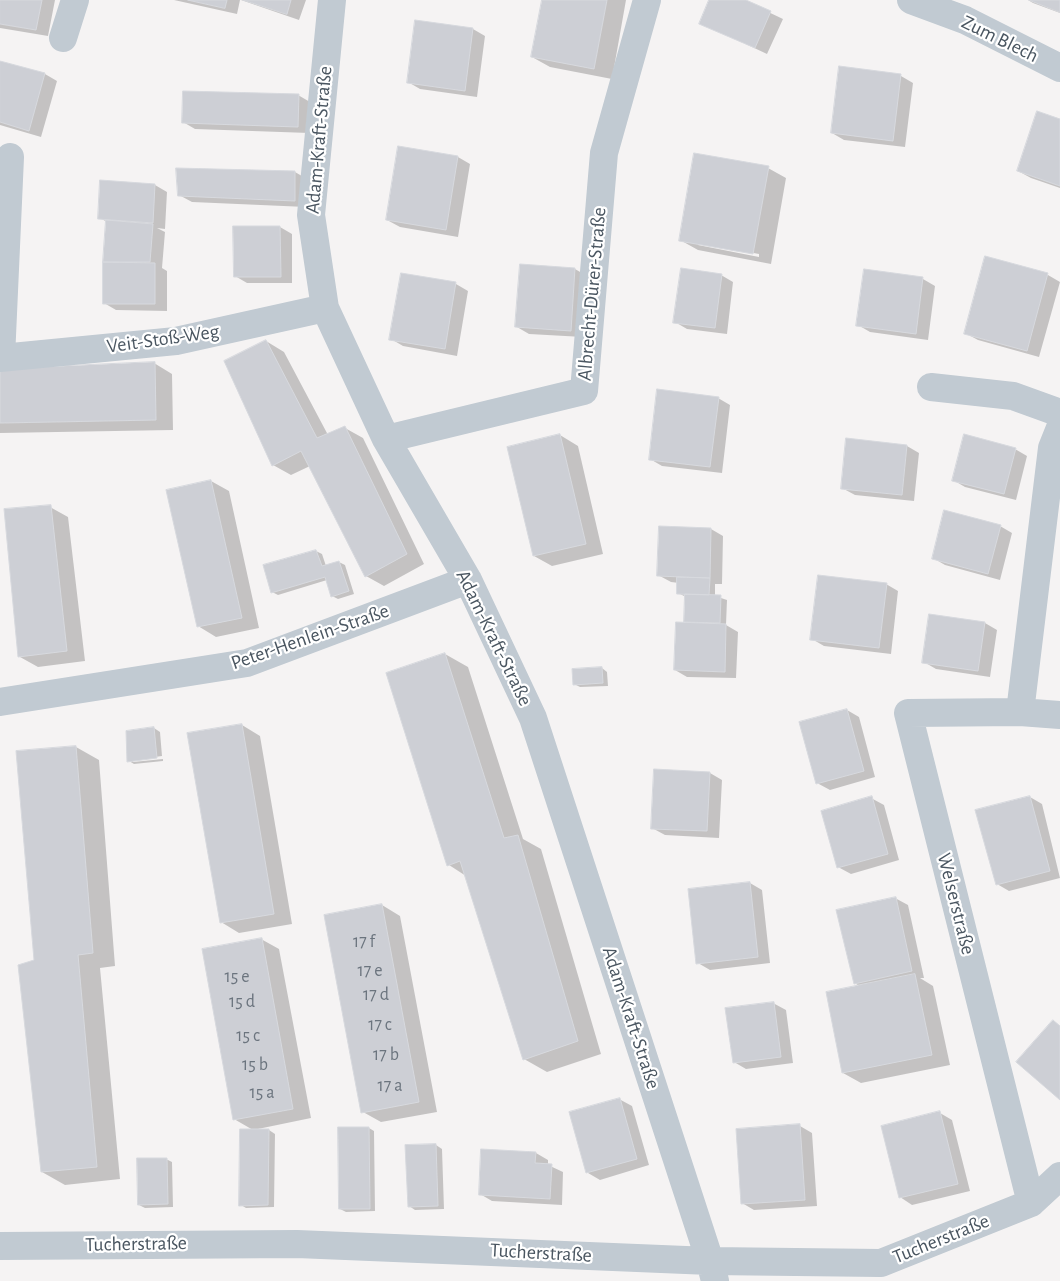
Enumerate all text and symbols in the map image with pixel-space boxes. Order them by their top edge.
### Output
street label: Zum Blech [958,10,1042,68]
street label: Adam-Kraft-Straße [301,65,337,215]
street label: Albrecht-Dürer-Straße [572,206,612,382]
street label: Veit-Stoß-Weg [105,319,221,359]
street label: Adam-Kraft-Straße [451,566,537,710]
street label: Peter-Henlein-Straße [228,599,392,675]
street label: Welserstraße [932,851,980,957]
house number: 17 f [353,931,375,953]
street label: Adam-Kraft-Straße [597,944,665,1092]
house number: 17 e [358,960,382,982]
house number: 15 e [225,966,249,988]
house number: 17 d [363,984,389,1006]
house number: 15 d [229,991,255,1013]
house number: 17 c [368,1014,392,1036]
house number: 15 c [236,1025,260,1047]
house number: 17 b [373,1044,399,1066]
house number: 15 b [242,1054,268,1076]
house number: 17 a [378,1075,402,1097]
house number: 15 a [249,1082,275,1104]
street label: Tucherstraße [889,1209,993,1269]
street label: Tucherstraße [85,1231,187,1257]
street label: Tucherstraße [490,1238,592,1268]

